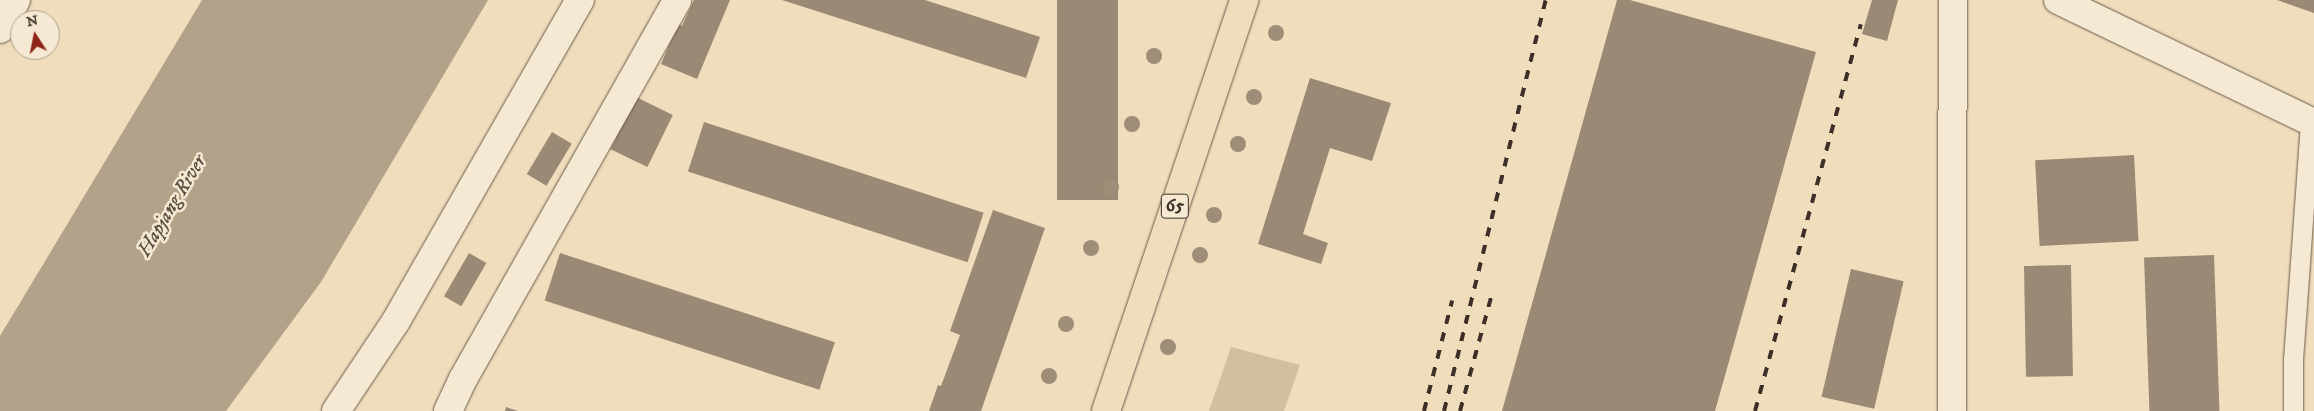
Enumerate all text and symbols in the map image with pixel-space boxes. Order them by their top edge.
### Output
north arrow [10,10,60,60]
text: N [25,11,40,31]
water label: Hapjang River [132,151,212,261]
road number: 65 [1160,190,1190,222]

